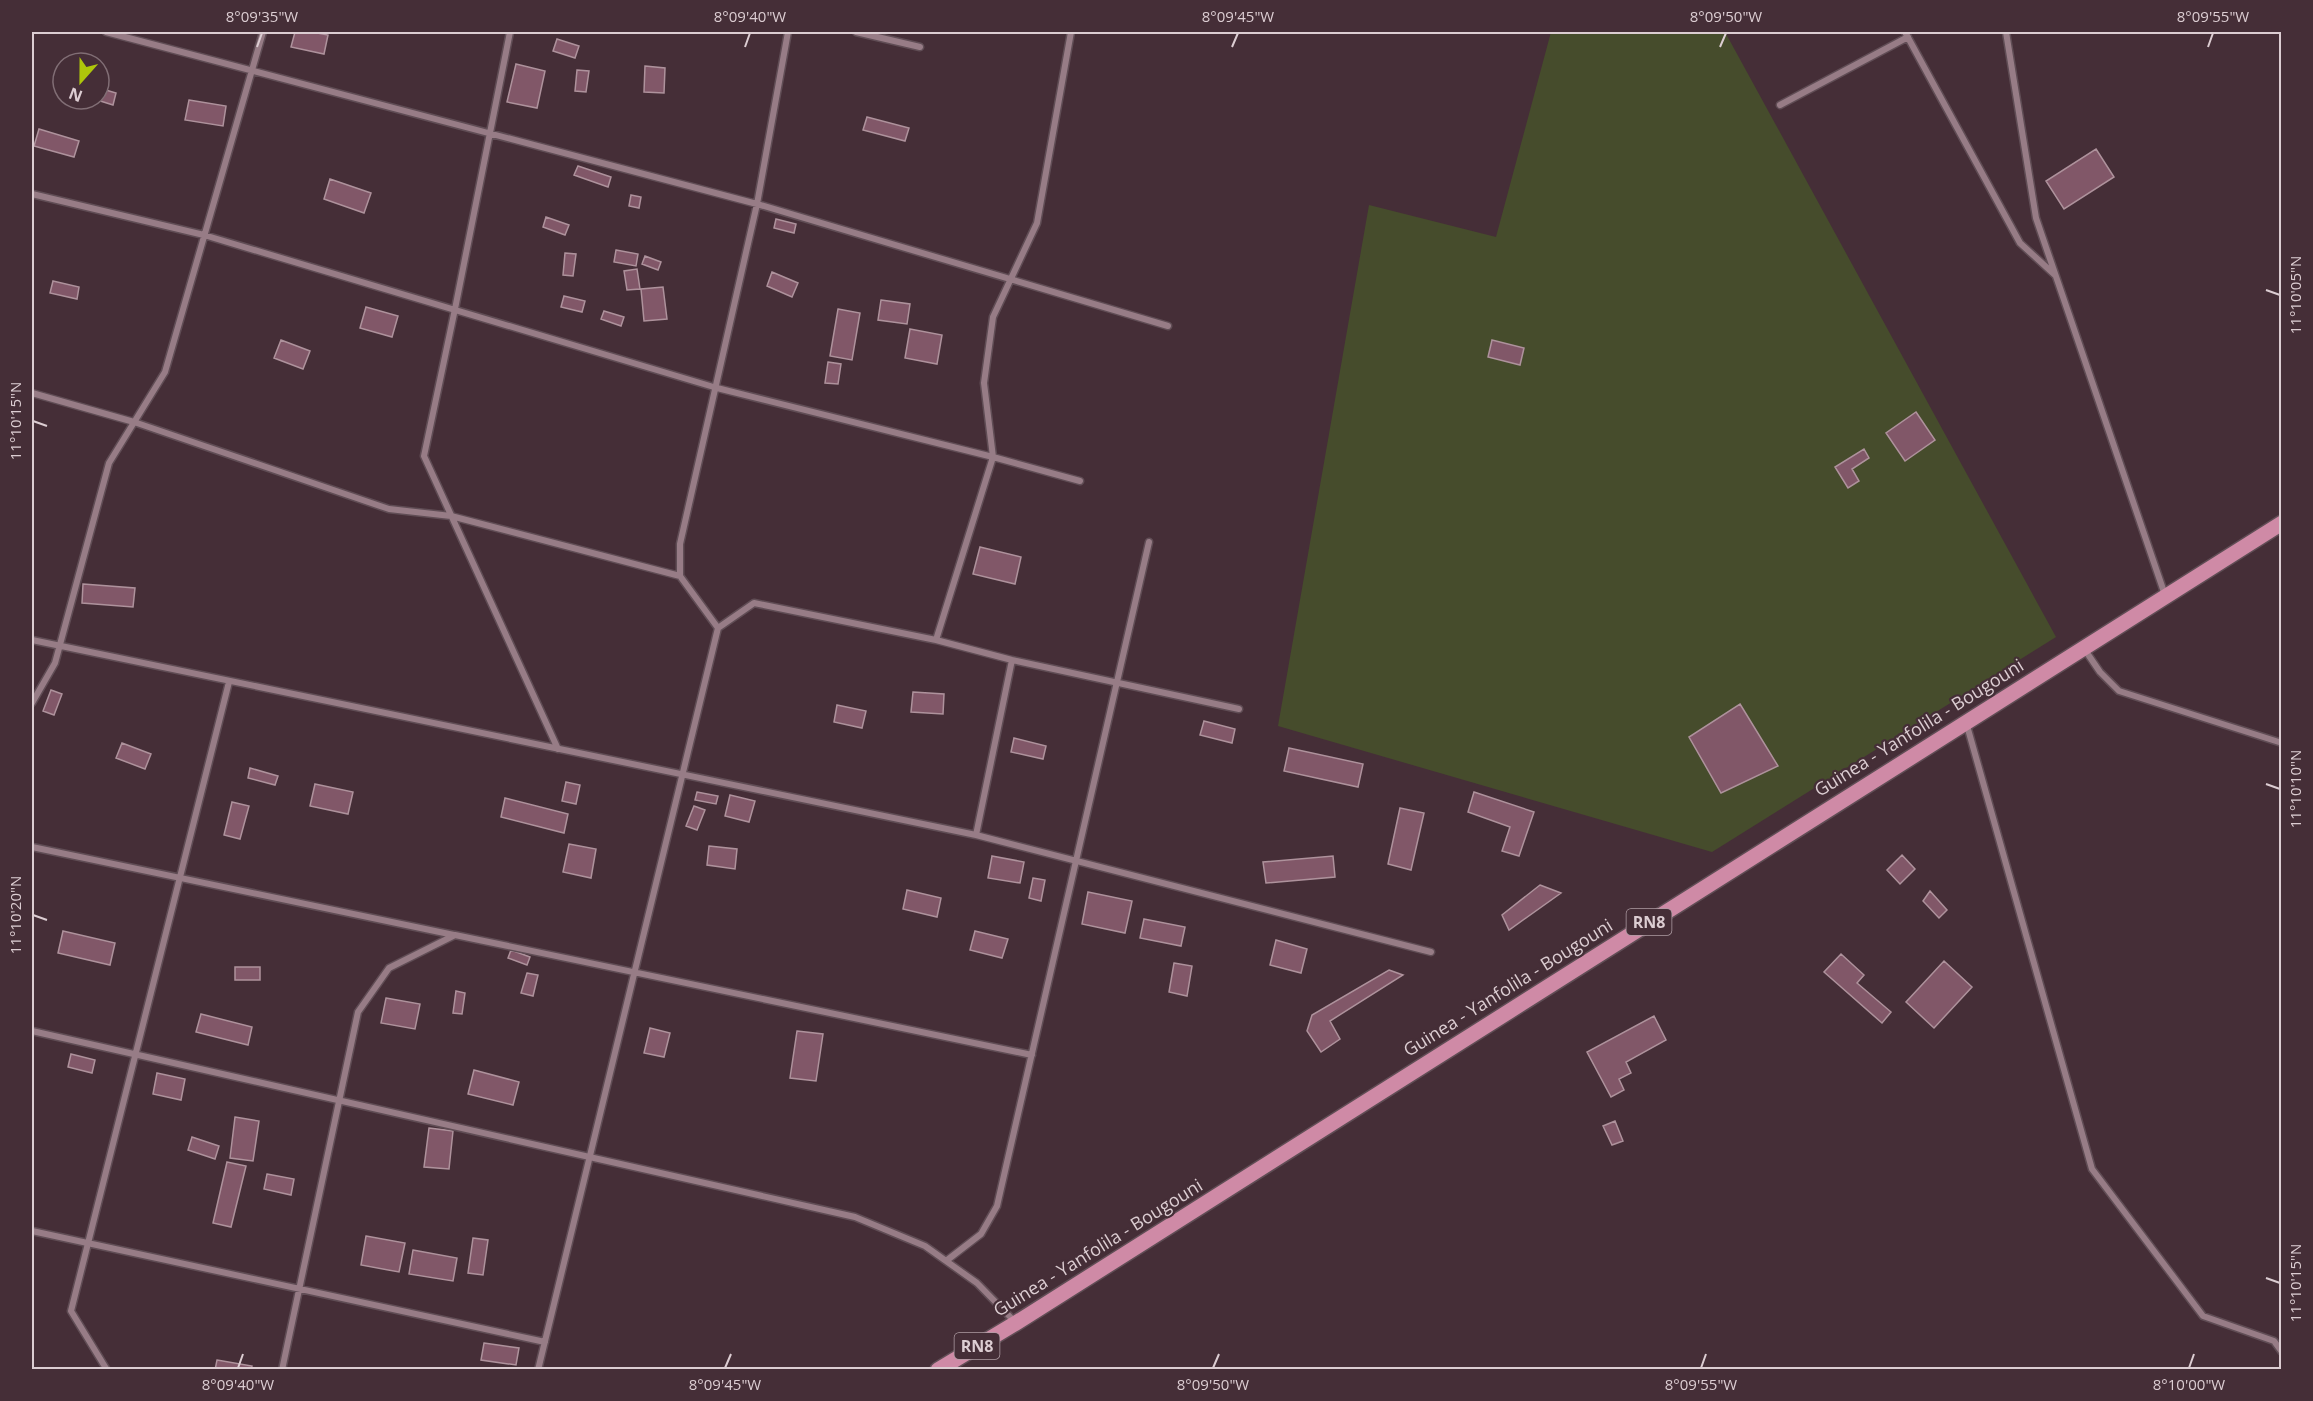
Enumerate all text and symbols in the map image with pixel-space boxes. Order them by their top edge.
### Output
text: 8°09'35"W [226,6,298,26]
text: 8°09'40"W [714,6,786,26]
text: 8°09'45"W [1202,6,1274,26]
text: 8°09'50"W [1690,6,1762,26]
text: 8°09'55"W [2177,6,2249,26]
north arrow [51,51,111,111]
text: N [66,82,86,108]
text: 11°10'05"N [2285,256,2305,334]
text: 11°10'15"N [5,382,25,460]
street label: Guinea - Yanfolila - Bougouni [1809,653,2028,802]
text: 11°10'10"N [2285,750,2305,828]
text: 11°10'20"N [5,876,25,954]
road number: RN8 [1626,909,1672,935]
street label: Guinea - Yanfolila - Bougouni [1398,913,1617,1062]
street label: Guinea - Yanfolila - Bougouni [988,1173,1207,1322]
text: 11°10'15"N [2285,1244,2305,1322]
road number: RN8 [954,1333,1000,1359]
text: 8°09'40"W [202,1374,274,1394]
text: 8°09'45"W [689,1374,761,1394]
text: 8°09'50"W [1177,1374,1249,1394]
text: 8°09'55"W [1665,1374,1737,1394]
text: 8°10'00"W [2153,1374,2225,1394]

